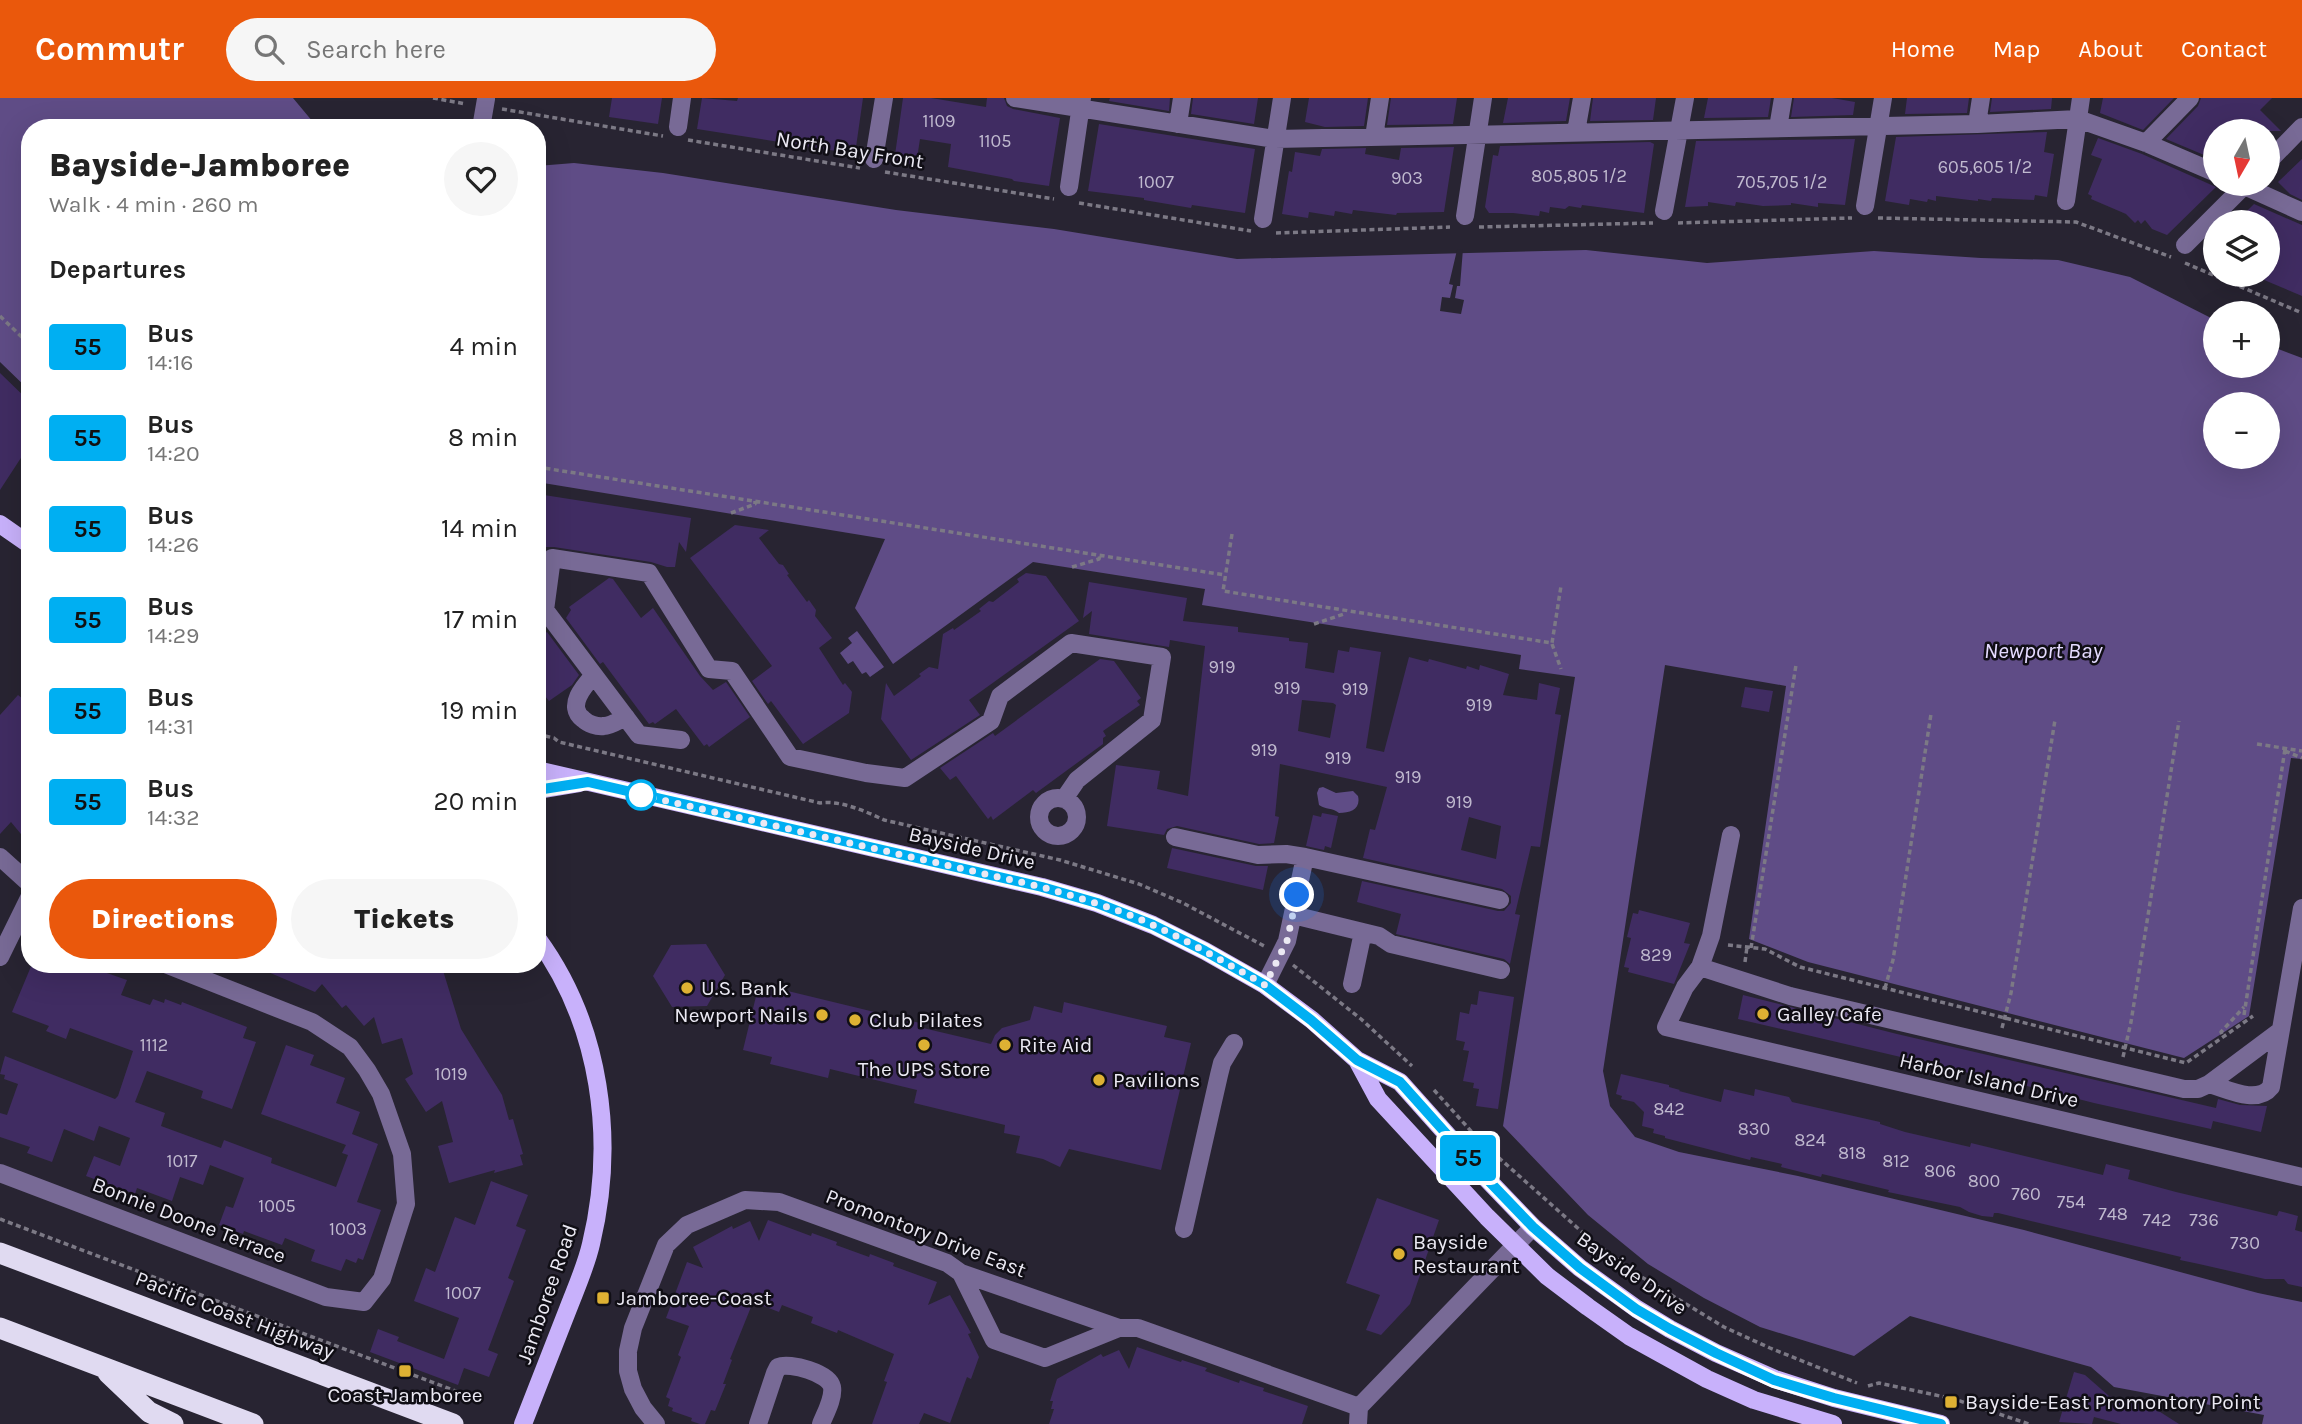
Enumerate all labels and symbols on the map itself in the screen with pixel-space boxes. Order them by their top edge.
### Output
house number: 1109 [922,110,956,132]
north arrow [2203,119,2280,196]
street label: North Bay Front [775,126,926,174]
house number: 1105 [979,130,1011,152]
house number: 605,605 1/2 [1938,156,2032,178]
house number: 805,805 1/2 [1531,165,1627,187]
house number: 903 [1391,167,1423,189]
house number: 1007 [1138,171,1174,193]
house number: 705,705 1/2 [1737,171,1827,193]
water label: Newport Bay [1984,637,2103,664]
house number: 919 [1209,656,1235,678]
house number: 919 [1274,677,1300,699]
house number: 919 [1342,678,1368,700]
house number: 919 [1466,694,1492,716]
house number: 919 [1251,739,1277,761]
house number: 919 [1325,747,1351,769]
house number: 919 [1395,766,1421,788]
unlabelled marker [626,780,656,810]
house number: 919 [1446,791,1472,813]
street label: Bayside Drive [906,822,1038,874]
your location [1279,877,1314,912]
house number: 829 [1640,944,1672,966]
place label: U.S. Bank [701,976,789,1000]
marker: U.S. Bank [679,980,695,996]
place label: Galley Cafe [1777,1002,1882,1026]
place label: Newport Nails [674,1003,808,1027]
marker: Galley Cafe [1755,1006,1771,1022]
marker: Newport Nails [814,1007,830,1023]
place label: Club Pilates [869,1008,983,1032]
marker: Club Pilates [847,1012,863,1028]
place label: Rite Aid [1019,1033,1093,1057]
house number: 1112 [140,1034,168,1056]
marker: The UPS Store [916,1037,932,1053]
marker: Rite Aid [997,1037,1013,1053]
street label: Harbor Island Drive [1897,1048,2081,1112]
place label: The UPS Store [858,1057,990,1081]
house number: 1019 [434,1063,468,1085]
place label: Pavilions [1113,1068,1200,1092]
marker: Pavilions [1091,1072,1107,1088]
house number: 842 [1653,1098,1685,1120]
house number: 830 [1738,1118,1770,1140]
house number: 824 [1794,1129,1826,1151]
line badge: 55 [1436,1135,1500,1181]
house number: 818 [1838,1142,1866,1164]
house number: 1017 [166,1150,198,1172]
house number: 812 [1882,1150,1910,1172]
house number: 806 [1924,1160,1956,1182]
house number: 800 [1968,1170,2000,1192]
street label: Bonnie Doone Terrace [89,1172,289,1268]
house number: 760 [2011,1183,2041,1205]
street label: Promontory Drive East [822,1184,1030,1282]
house number: 754 [2057,1191,2085,1213]
house number: 1005 [258,1195,296,1217]
house number: 748 [2098,1203,2128,1225]
house number: 742 [2143,1209,2171,1231]
house number: 736 [2189,1209,2219,1231]
house number: 1003 [329,1218,367,1240]
street label: Jamboree Road [512,1221,582,1367]
street label: Bayside Drive [1572,1226,1692,1320]
place label: Bayside Restaurant [1413,1230,1520,1278]
house number: 730 [2230,1232,2260,1254]
marker: Bayside Restaurant [1391,1246,1407,1262]
street label: Pacific Coast Highway [132,1266,338,1364]
house number: 1007 [445,1282,481,1304]
place label: Jamboree-Coast [617,1286,772,1310]
marker: Jamboree-Coast [595,1290,611,1306]
marker: Coast-Jamboree [397,1363,413,1379]
place label: Coast-Jamboree [328,1383,482,1407]
place label: Bayside-East Promontory Point [1965,1390,2261,1414]
marker: Bayside-East Promontory Point [1943,1394,1959,1410]

